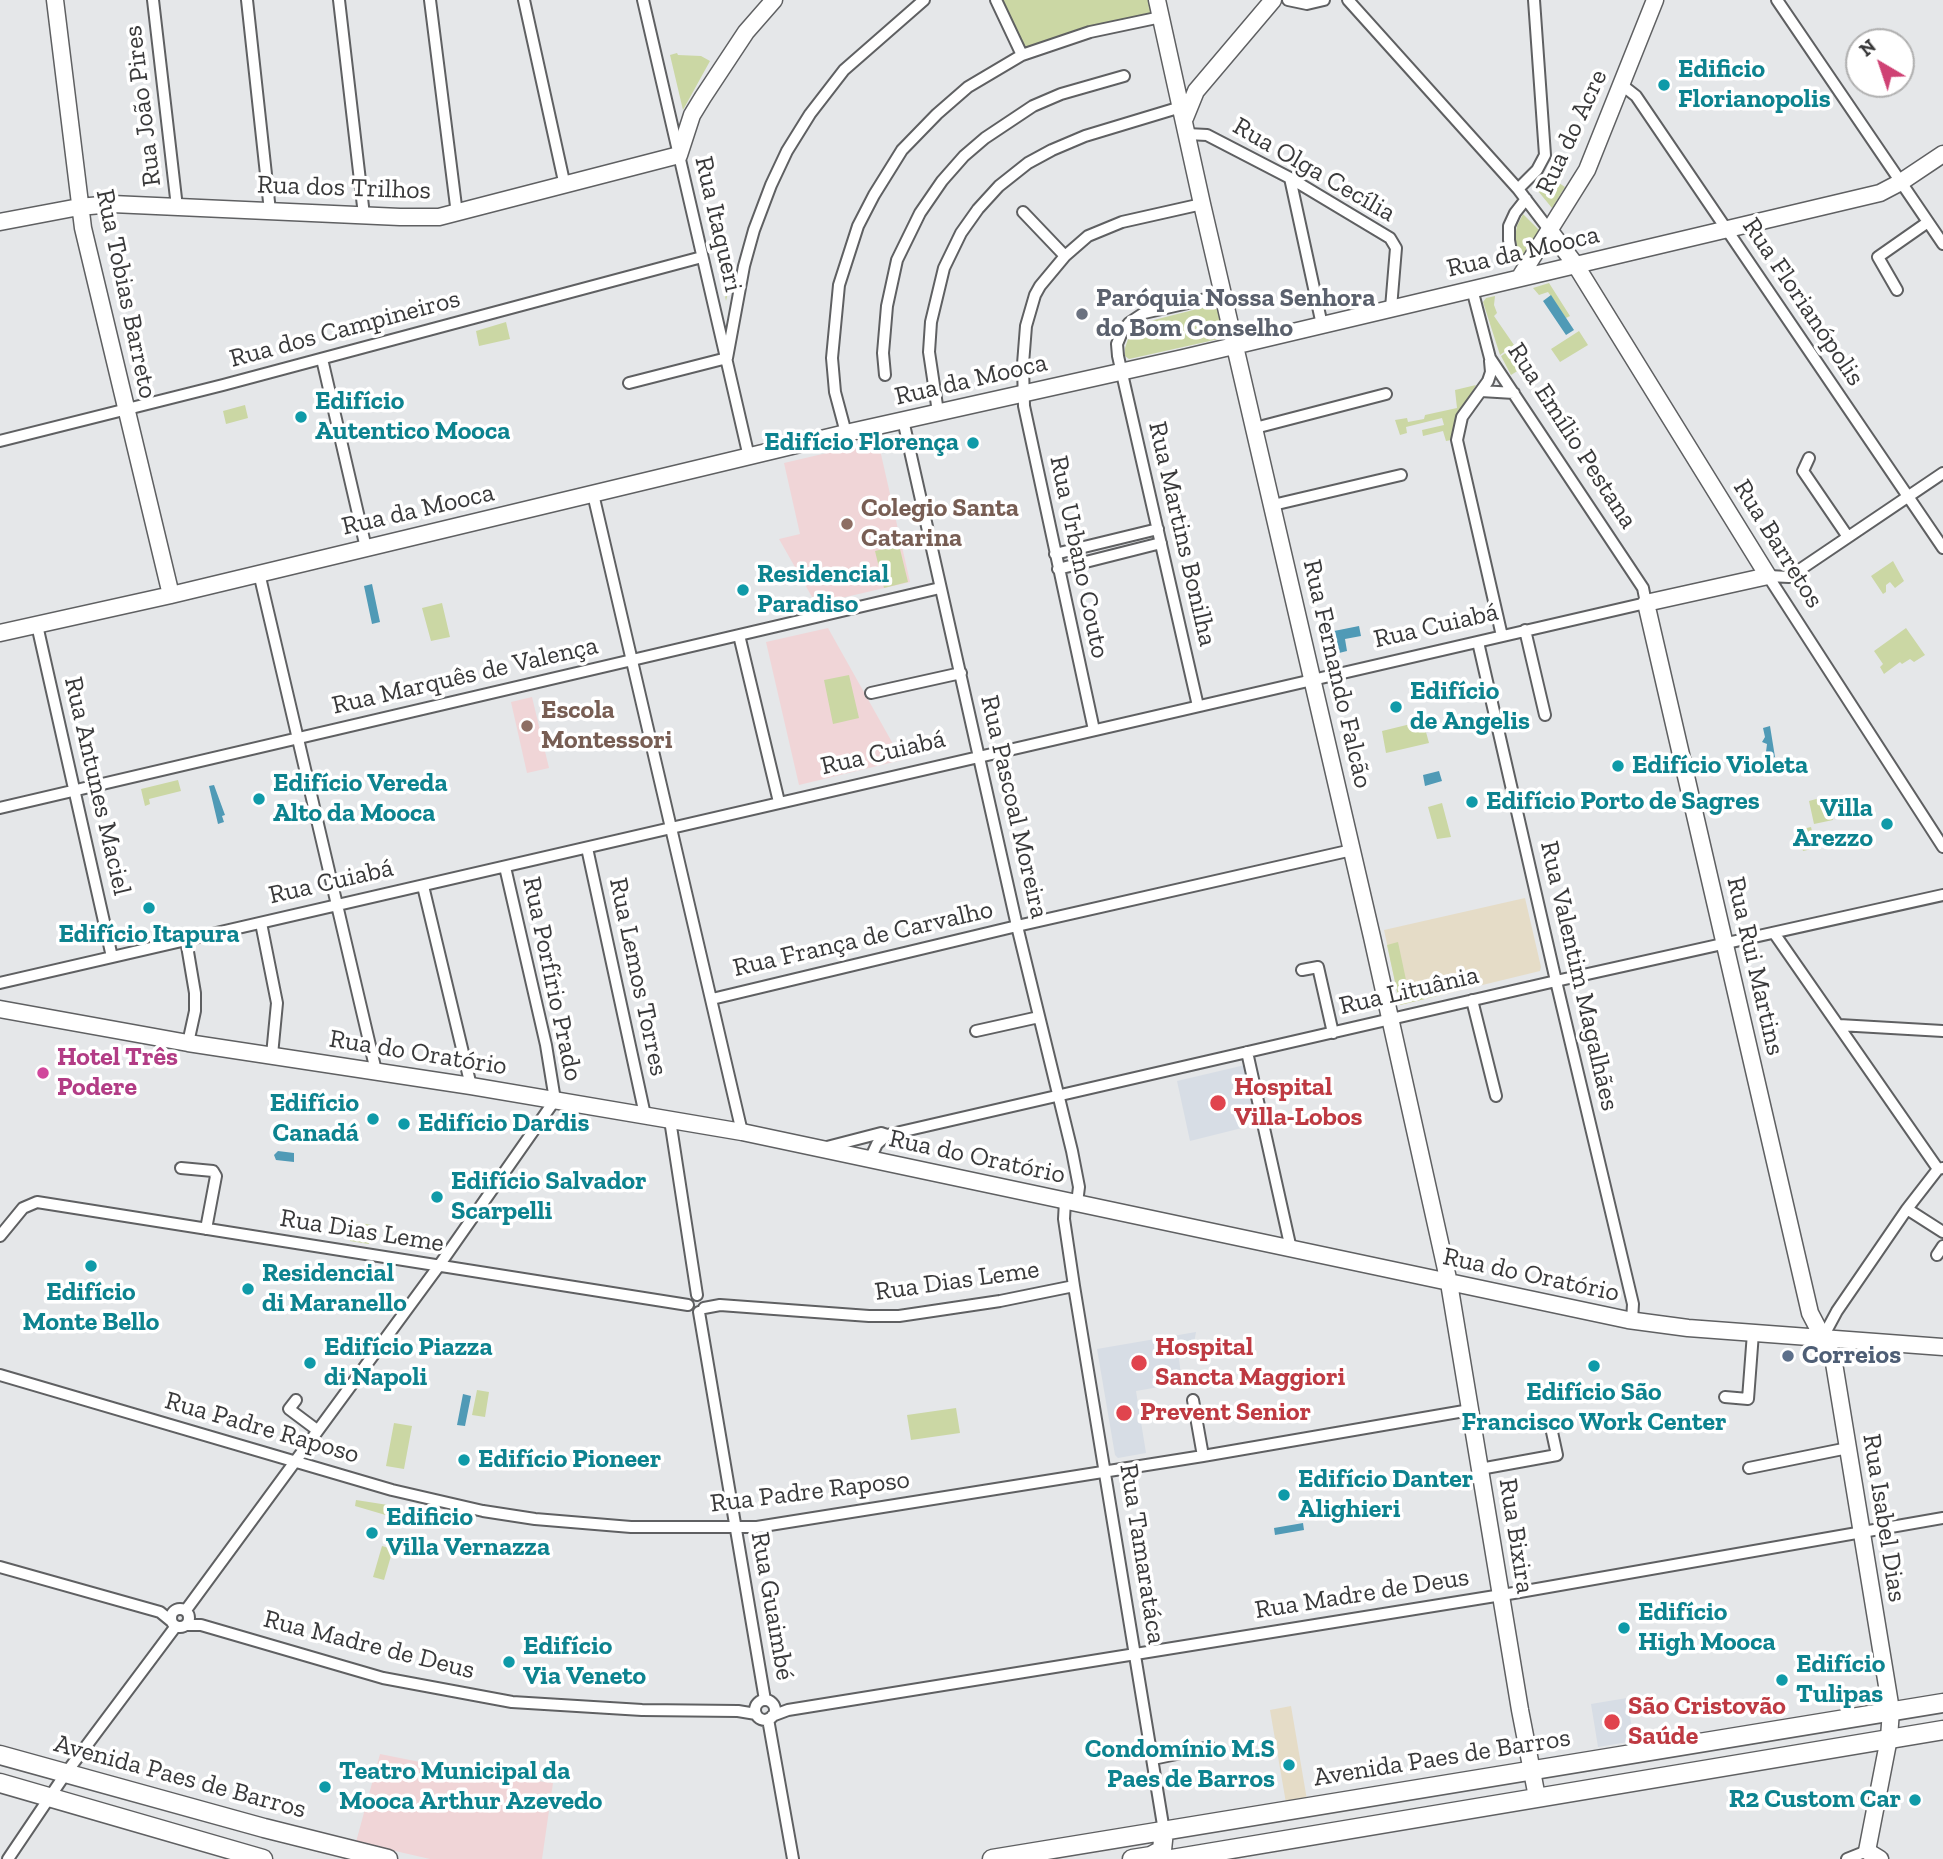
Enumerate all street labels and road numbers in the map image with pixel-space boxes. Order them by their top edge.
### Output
street label: Rua João Pires [118,24,168,188]
street label: Rua do Acre [1529,65,1615,199]
street label: Rua Olga Cecília [1227,111,1401,229]
street label: Rua Itaqueri [687,153,749,295]
street label: Rua dos Trilhos [256,169,432,207]
street label: Rua Tobias Barreto [89,186,163,402]
street label: Rua Florianópolis [1735,212,1871,392]
street label: Rua da Mooca [1444,219,1602,285]
street label: Rua dos Campineiros [226,283,464,375]
street label: Rua Emílio Pestana [1500,337,1644,535]
street label: Rua da Mooca [892,347,1050,413]
street label: Rua Martins Bonilha [1141,419,1223,649]
street label: Rua Urbano Couto [1042,453,1116,661]
street label: Rua Barretos [1726,474,1830,614]
street label: Rua da Mooca [339,477,497,543]
street label: Rua Fernando Falcão [1296,557,1378,791]
street label: Rua Cuiabá [1371,597,1501,655]
street label: Rua Marquês de Valença [329,630,601,722]
street label: Rua Antunes Maciel [57,674,137,898]
street label: Rua Pascoal Moreira [973,692,1055,922]
street label: Rua Cuiabá [818,724,948,782]
street label: Rua Valentim Magalhães [1533,838,1625,1114]
street label: Rua Cuiabá [266,853,396,911]
street label: Rua Porfírio Prado [515,874,589,1084]
street label: Rua Rui Martins [1719,874,1791,1058]
street label: Rua Lemos Torres [602,875,674,1079]
street label: Rua França de Carvalho [730,894,996,984]
street label: Rua Lituânia [1336,960,1482,1022]
street label: Rua do Oratório [327,1024,509,1082]
street label: Rua do Oratório [886,1123,1068,1191]
street label: Rua Dias Leme [278,1203,446,1259]
street label: Rua do Oratório [1440,1241,1622,1309]
street label: Rua Dias Leme [873,1254,1041,1308]
street label: Rua Padre Raposo [161,1385,363,1471]
street label: Rua Isabel Dias [1855,1432,1913,1604]
street label: Rua Tamaratáca [1112,1462,1172,1646]
street label: Rua Padre Raposo [708,1464,912,1520]
street label: Rua Bixira [1492,1476,1540,1596]
street label: Rua Guaimbé [744,1529,800,1683]
street label: Rua Madre de Deus [1253,1562,1471,1626]
street label: Rua Madre de Deus [260,1604,478,1686]
street label: Avenida Paes de Barros [1311,1722,1573,1794]
street label: Avenida Paes de Barros [51,1728,309,1826]

